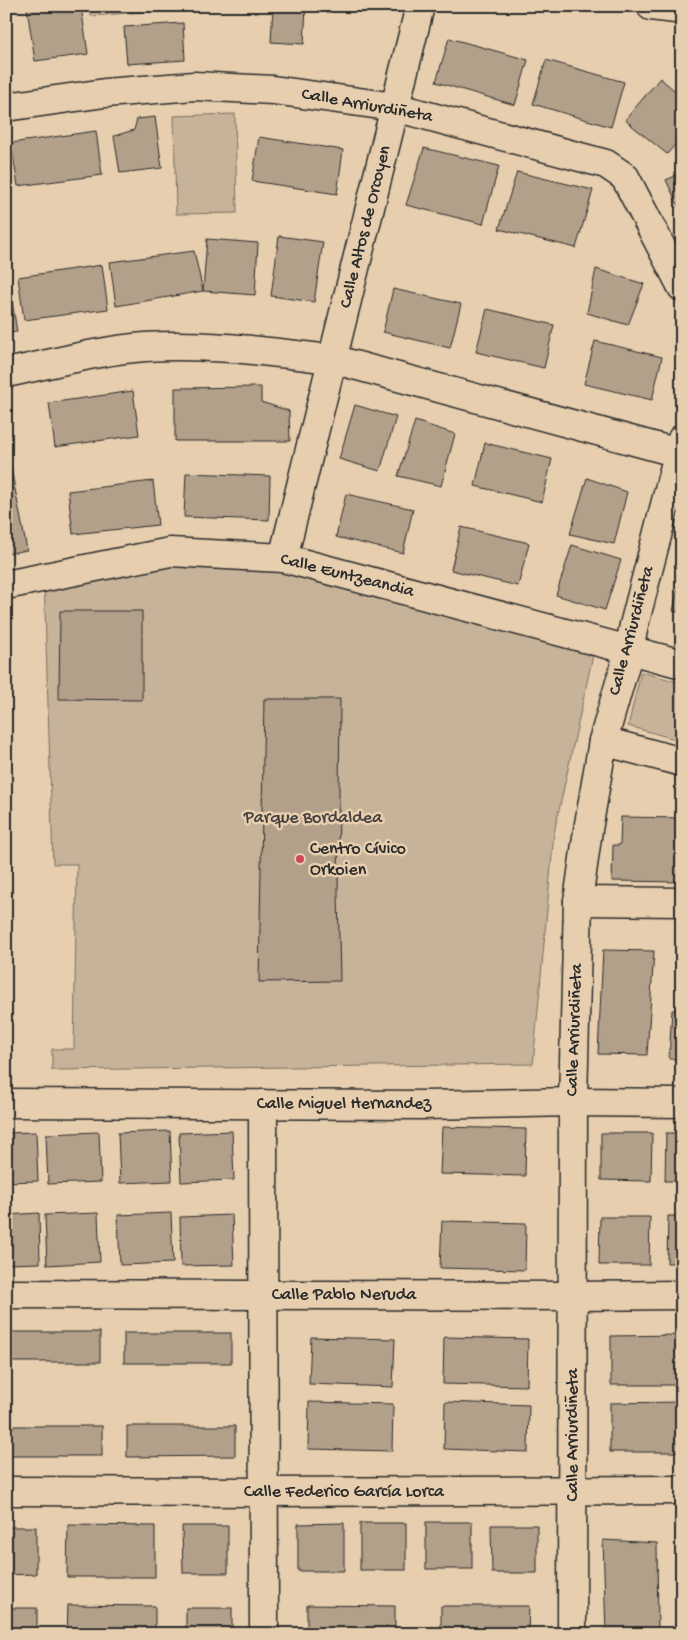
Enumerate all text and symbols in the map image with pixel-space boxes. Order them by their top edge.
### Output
street label: Calle Arriurdiñeta [300,84,435,128]
street label: Calle Altos de Orcoyen [336,143,396,310]
street label: Calle Euntzeandia [278,549,417,603]
street label: Calle Arriurdiñeta [605,563,660,698]
park label: Parque Bordaldea [243,808,383,829]
place label: Centro Cívico Orkoien [310,839,406,881]
marker: Centro Cívico Orkoien [294,853,306,865]
street label: Calle Arriurdiñeta [562,962,588,1097]
street label: Calle Miguel Hernandez [257,1094,432,1115]
street label: Calle Pablo Neruda [272,1285,417,1306]
street label: Calle Arriurdiñeta [563,1368,584,1501]
street label: Calle Federico García Lorca [244,1482,445,1503]

